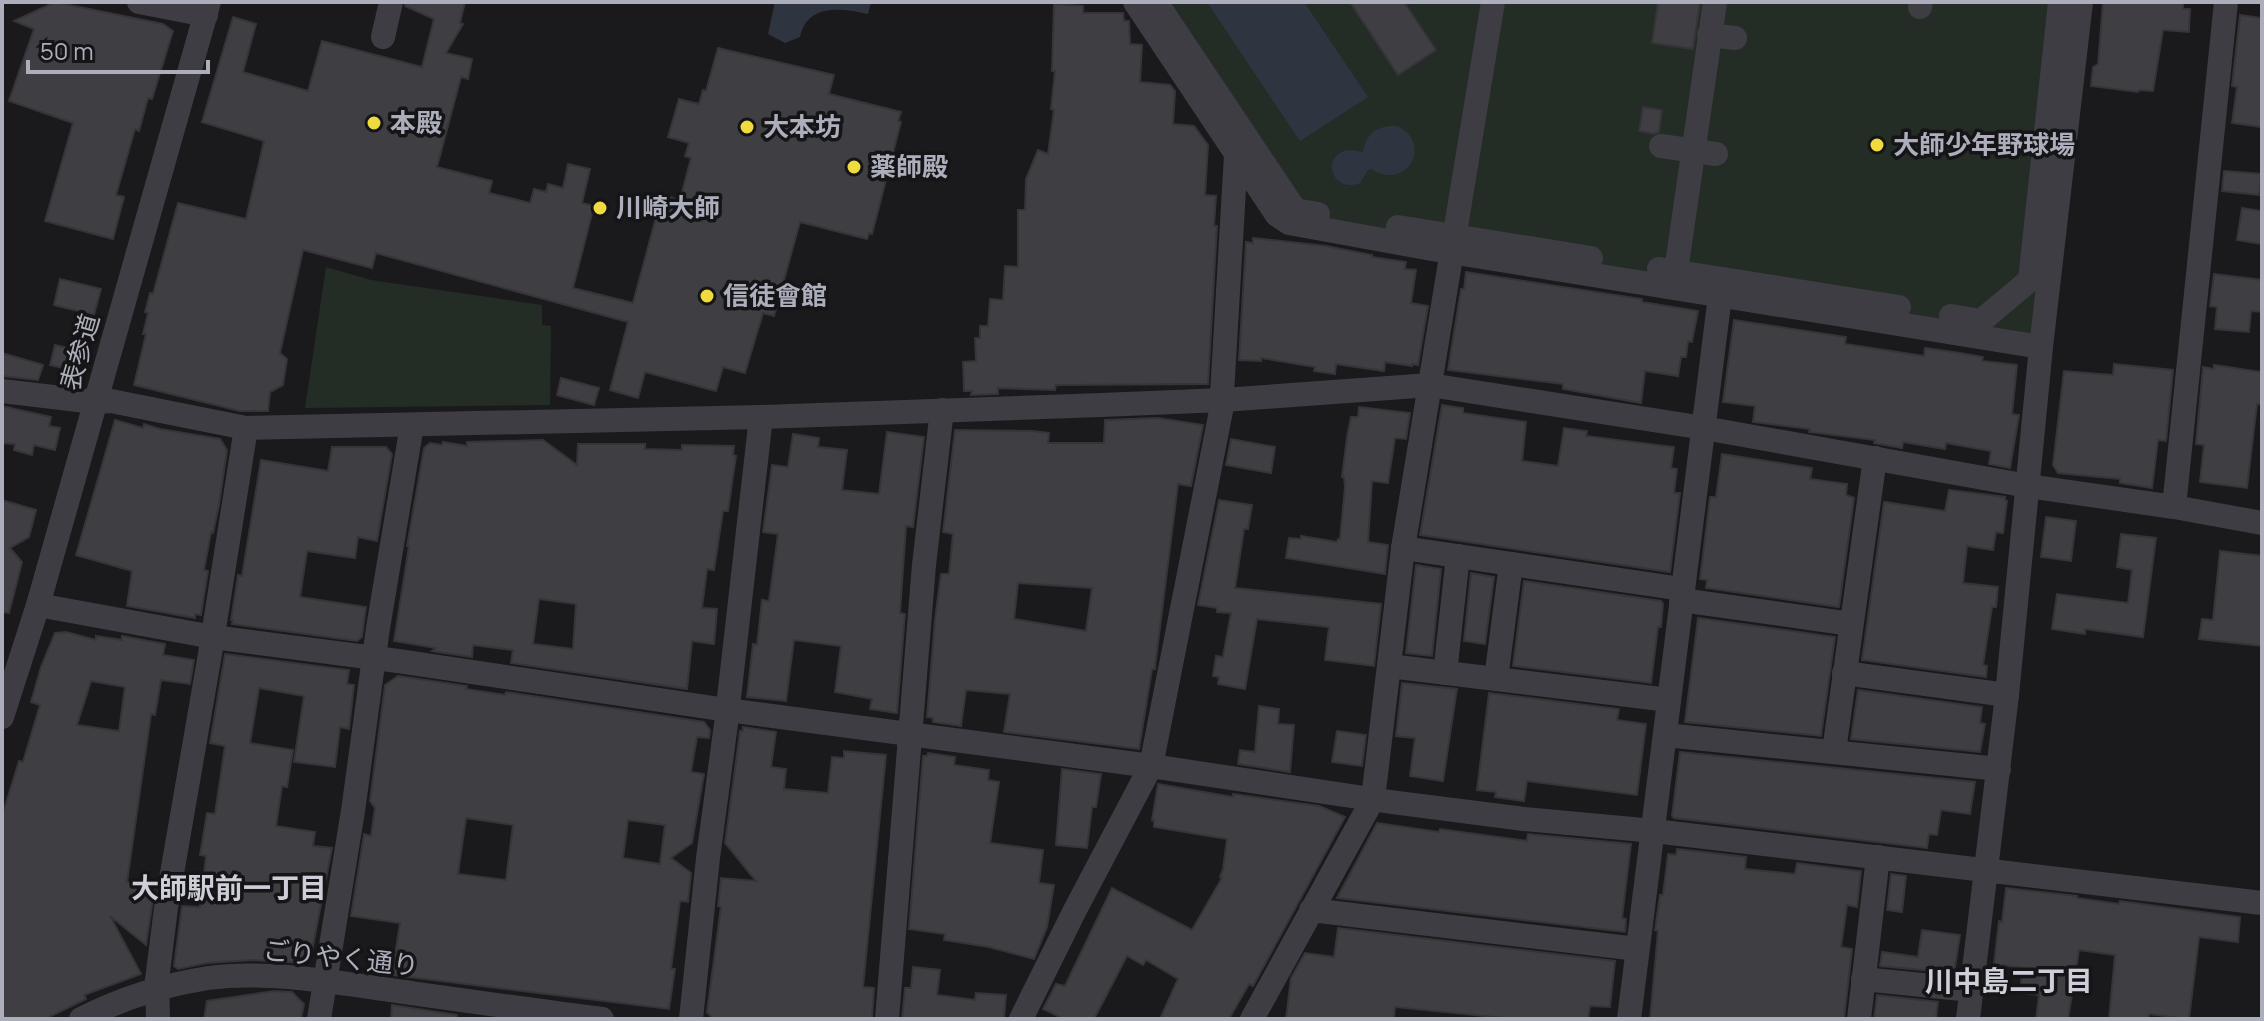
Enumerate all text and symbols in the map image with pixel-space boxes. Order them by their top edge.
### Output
scale bar [28,24,208,74]
text: 50 m [40,34,94,67]
place label: 本殿 [390,104,442,140]
place label: 大本坊 [763,108,841,144]
marker: 本殿 [365,114,383,132]
marker: 大本坊 [738,118,756,136]
place label: 大師少年野球場 [1893,126,2075,162]
marker: 大師少年野球場 [1868,136,1886,154]
place label: 薬師殿 [870,148,948,184]
marker: 薬師殿 [845,158,863,176]
place label: 川崎大師 [616,189,720,225]
marker: 川崎大師 [591,199,609,217]
place label: 信徒會館 [723,277,827,313]
marker: 信徒會館 [698,287,716,305]
street label: 表参道 [51,309,107,394]
district label: 大師駅前一丁目 [131,868,327,906]
street label: ごりやく通り [262,931,421,983]
district label: 川中島二丁目 [1925,961,2093,999]

